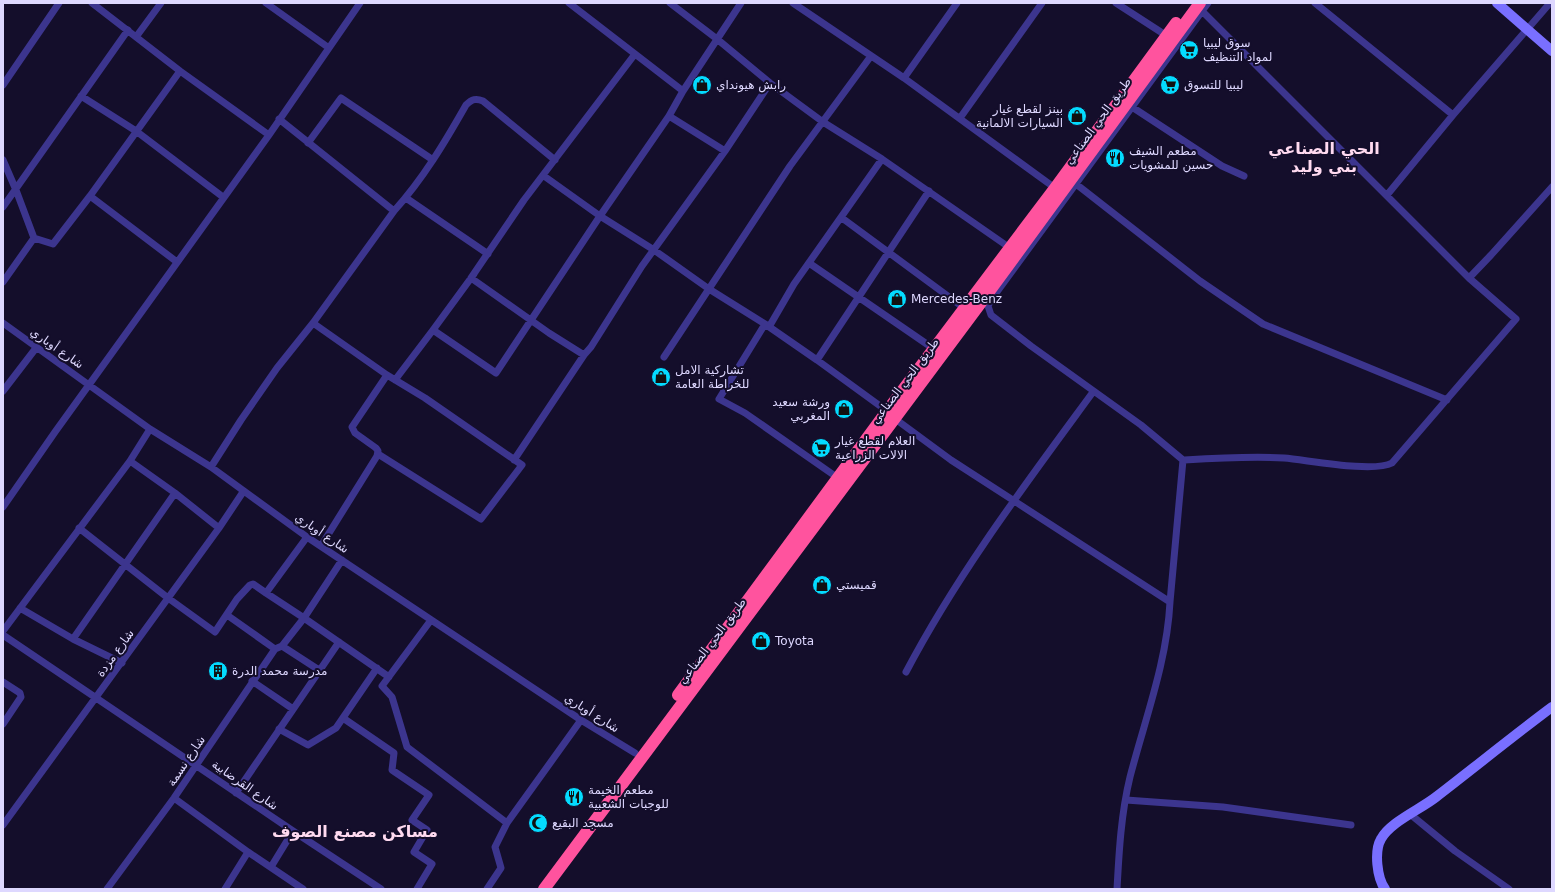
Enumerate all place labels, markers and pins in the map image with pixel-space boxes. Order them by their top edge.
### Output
place label: سوق ليبيا لمواد التنظيف [1203,36,1272,65]
supermarket icon: سوق ليبيا لمواد التنظيف [1178,39,1200,61]
shop icon: رابش هيونداي [691,74,713,96]
supermarket icon: ليبيا للتسوق [1159,74,1181,96]
place label: رابش هيونداي [716,78,786,93]
place label: ليبيا للتسوق [1184,78,1243,93]
place label: بينز لقطع غيار السيارات الالمانية [976,102,1063,131]
shop icon: بينز لقطع غيار السيارات الالمانية [1066,105,1088,127]
place label: مطعم الشيف حسين للمشويات [1129,144,1213,173]
restaurant icon: مطعم الشيف حسين للمشويات [1104,147,1126,169]
shop icon: Mercedes-Benz [886,288,908,310]
place label: Mercedes-Benz [911,292,1002,306]
place label: تشاركية الامل للخراطة العامة [675,363,749,392]
shop icon: تشاركية الامل للخراطة العامة [650,366,672,388]
place label: ورشة سعيد المغربي [772,395,830,424]
shop icon: ورشة سعيد المغربي [833,398,855,420]
place label: العلام لقطع غيار الالات الزراعية [834,434,915,463]
supermarket icon: العلام لقطع غيار الالات الزراعية [810,437,832,459]
shop icon: قميستي [811,574,833,596]
place label: قميستي [836,578,877,592]
shop icon: Toyota [750,630,772,652]
place label: Toyota [774,634,814,648]
building icon: مدرسة محمد الدرة [207,660,229,682]
place label: مدرسة محمد الدرة [232,664,327,679]
place label: مطعم الخيمة للوجبات الشعبية [588,783,669,812]
restaurant icon: مطعم الخيمة للوجبات الشعبية [563,786,585,808]
mosque icon: مسجد البقيع [527,812,549,834]
place label: مسجد البقيع [552,816,614,830]

